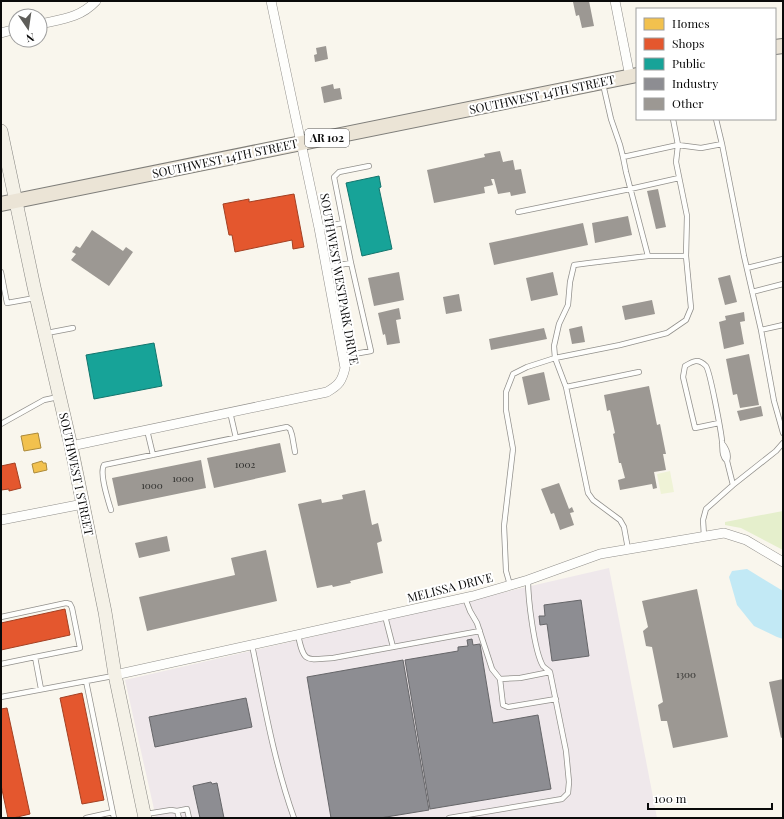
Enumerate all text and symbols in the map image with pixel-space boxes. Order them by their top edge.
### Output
north arrow [8,8,48,48]
legend [636,8,776,120]
text: Homes [672,15,710,31]
text: N [25,30,36,46]
text: Shops [672,35,704,51]
text: Public [672,55,706,71]
street label: SOUTHWEST 14TH STREET [468,71,617,117]
text: Industry [672,75,718,91]
text: Other [672,95,704,111]
road number: AR 102 [305,129,349,147]
street label: SOUTHWEST 14TH STREET [151,135,300,181]
street label: SOUTHWEST WESTPARK DRIVE [317,192,363,366]
street label: SOUTHWEST I STREET [56,411,98,537]
house number: 1002 [235,457,255,471]
house number: 1000 [172,471,194,485]
house number: 1000 [141,478,163,492]
street label: MELISSA DRIVE [405,569,494,605]
house number: 1300 [676,667,696,681]
scale bar [648,785,772,811]
text: 100 m [654,790,687,806]

